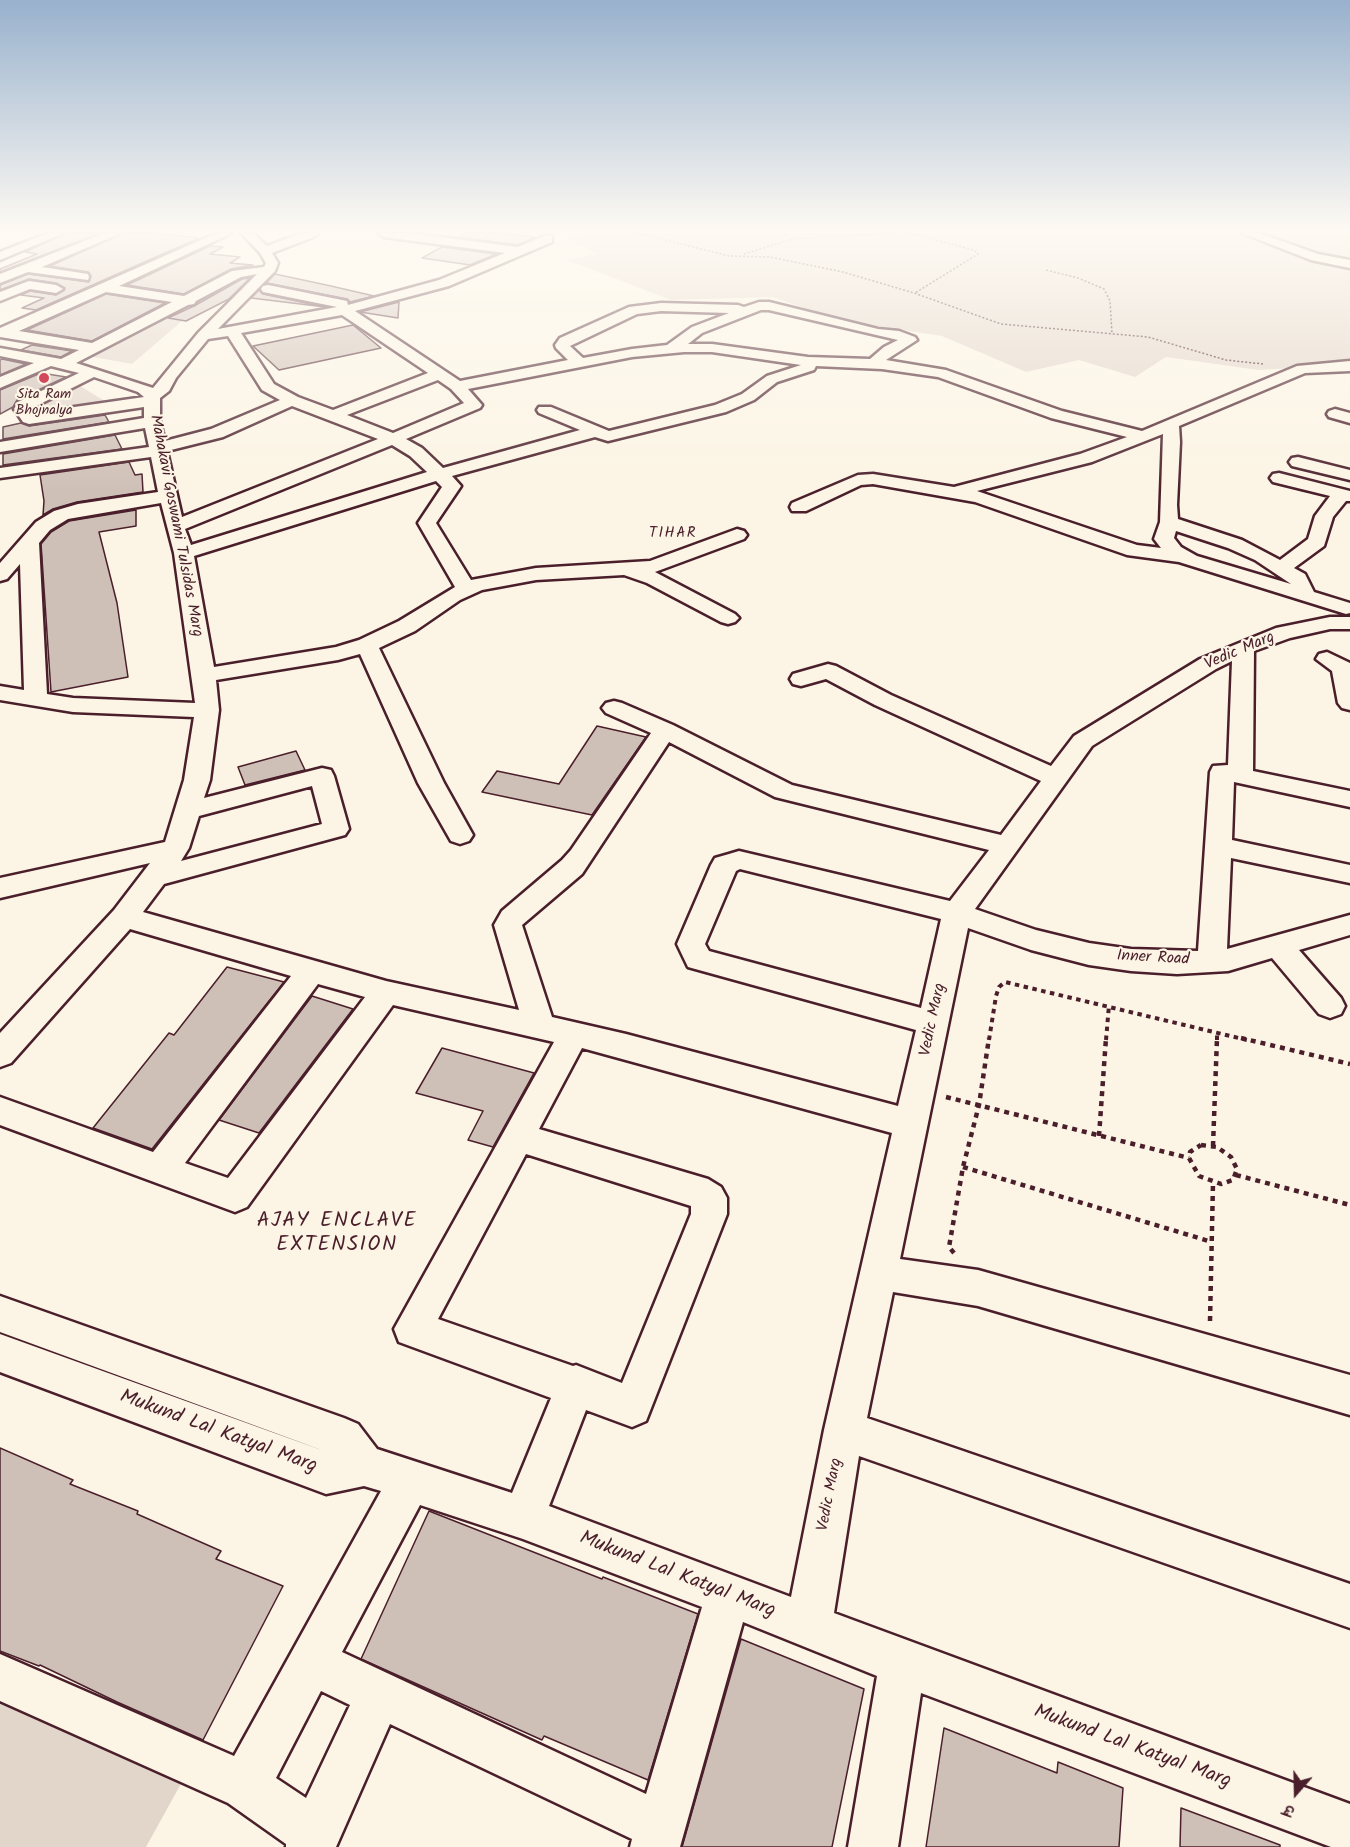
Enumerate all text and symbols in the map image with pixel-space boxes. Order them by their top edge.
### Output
marker: Sita Ram Bhojnalya [37,371,51,385]
place label: Sita Ram Bhojnalya [16,388,72,420]
street label: Mahakavi Goswami Tulsidas Marg [144,413,206,639]
district label: TIHAR [649,525,697,543]
street label: Vedic Marg [1202,629,1278,675]
street label: Inner Road [1116,948,1190,970]
street label: Vedic Marg [917,982,951,1058]
district label: AJAY ENCLAVE EXTENSION [257,1209,417,1259]
street label: Mukund Lal Katyal Marg [116,1386,320,1480]
street label: Vedic Marg [815,1457,847,1533]
street label: Mukund Lal Katyal Marg [576,1527,778,1625]
street label: Mukund Lal Katyal Marg [1030,1701,1234,1795]
north arrow [1266,1763,1326,1823]
text: उ [1281,1797,1299,1824]

